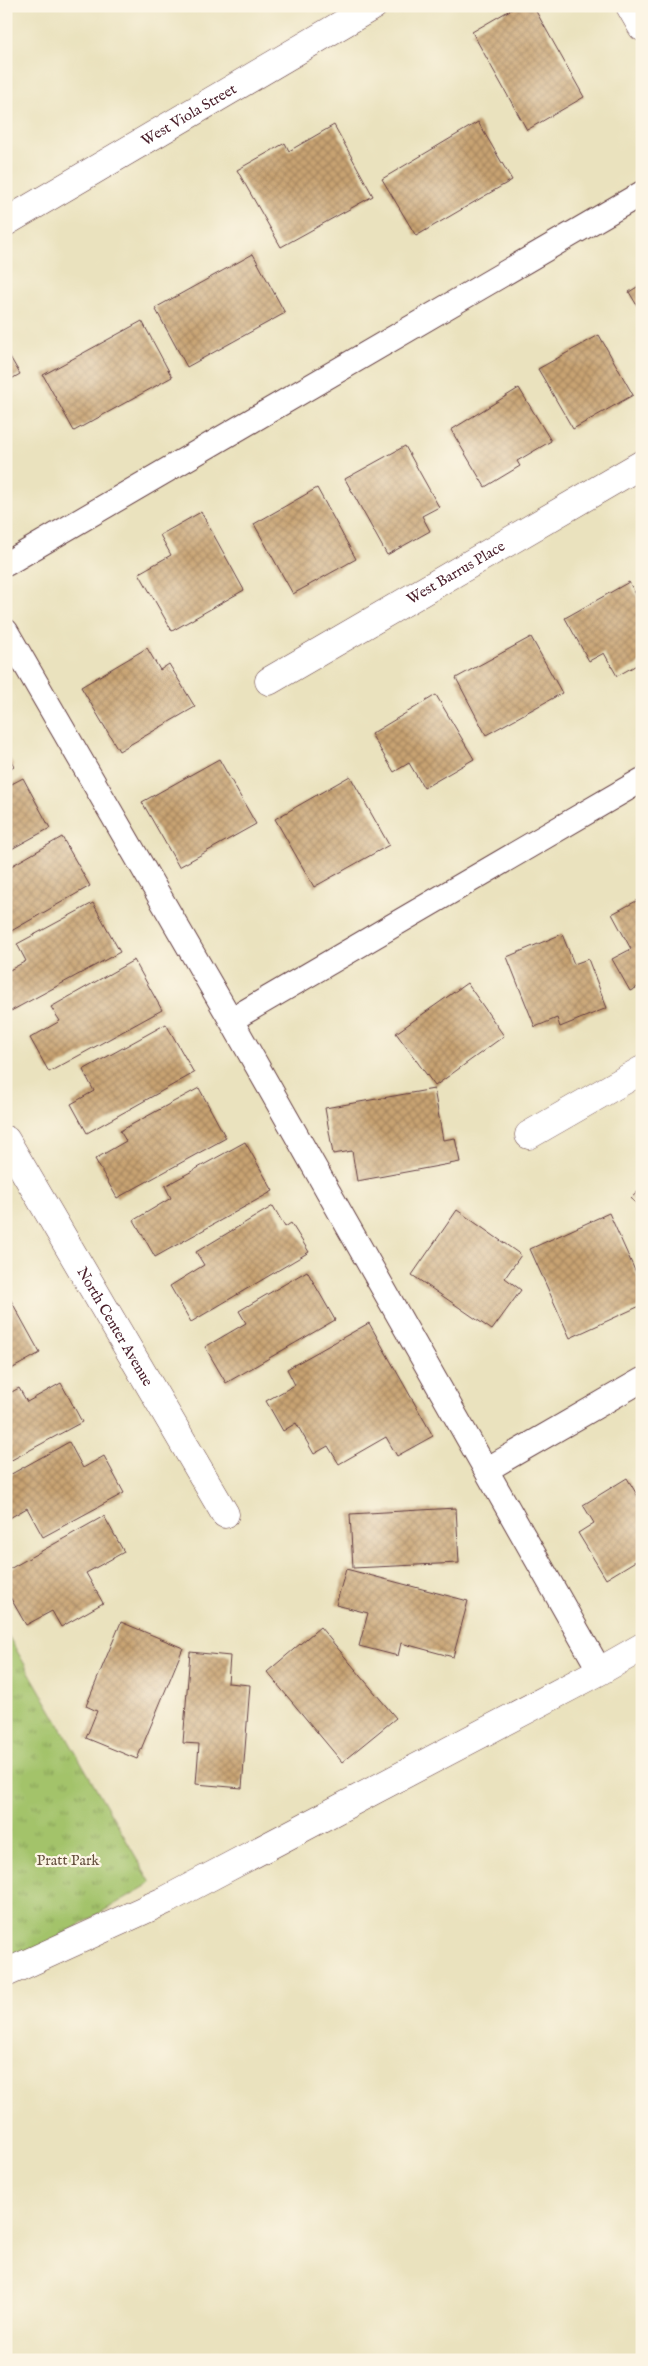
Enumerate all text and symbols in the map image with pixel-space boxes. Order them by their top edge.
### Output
street label: West Viola Street [138,79,240,150]
street label: West Barrus Place [403,536,508,608]
street label: North Center Avenue [73,1263,157,1389]
park label: Pratt Park [37,1851,100,1870]

